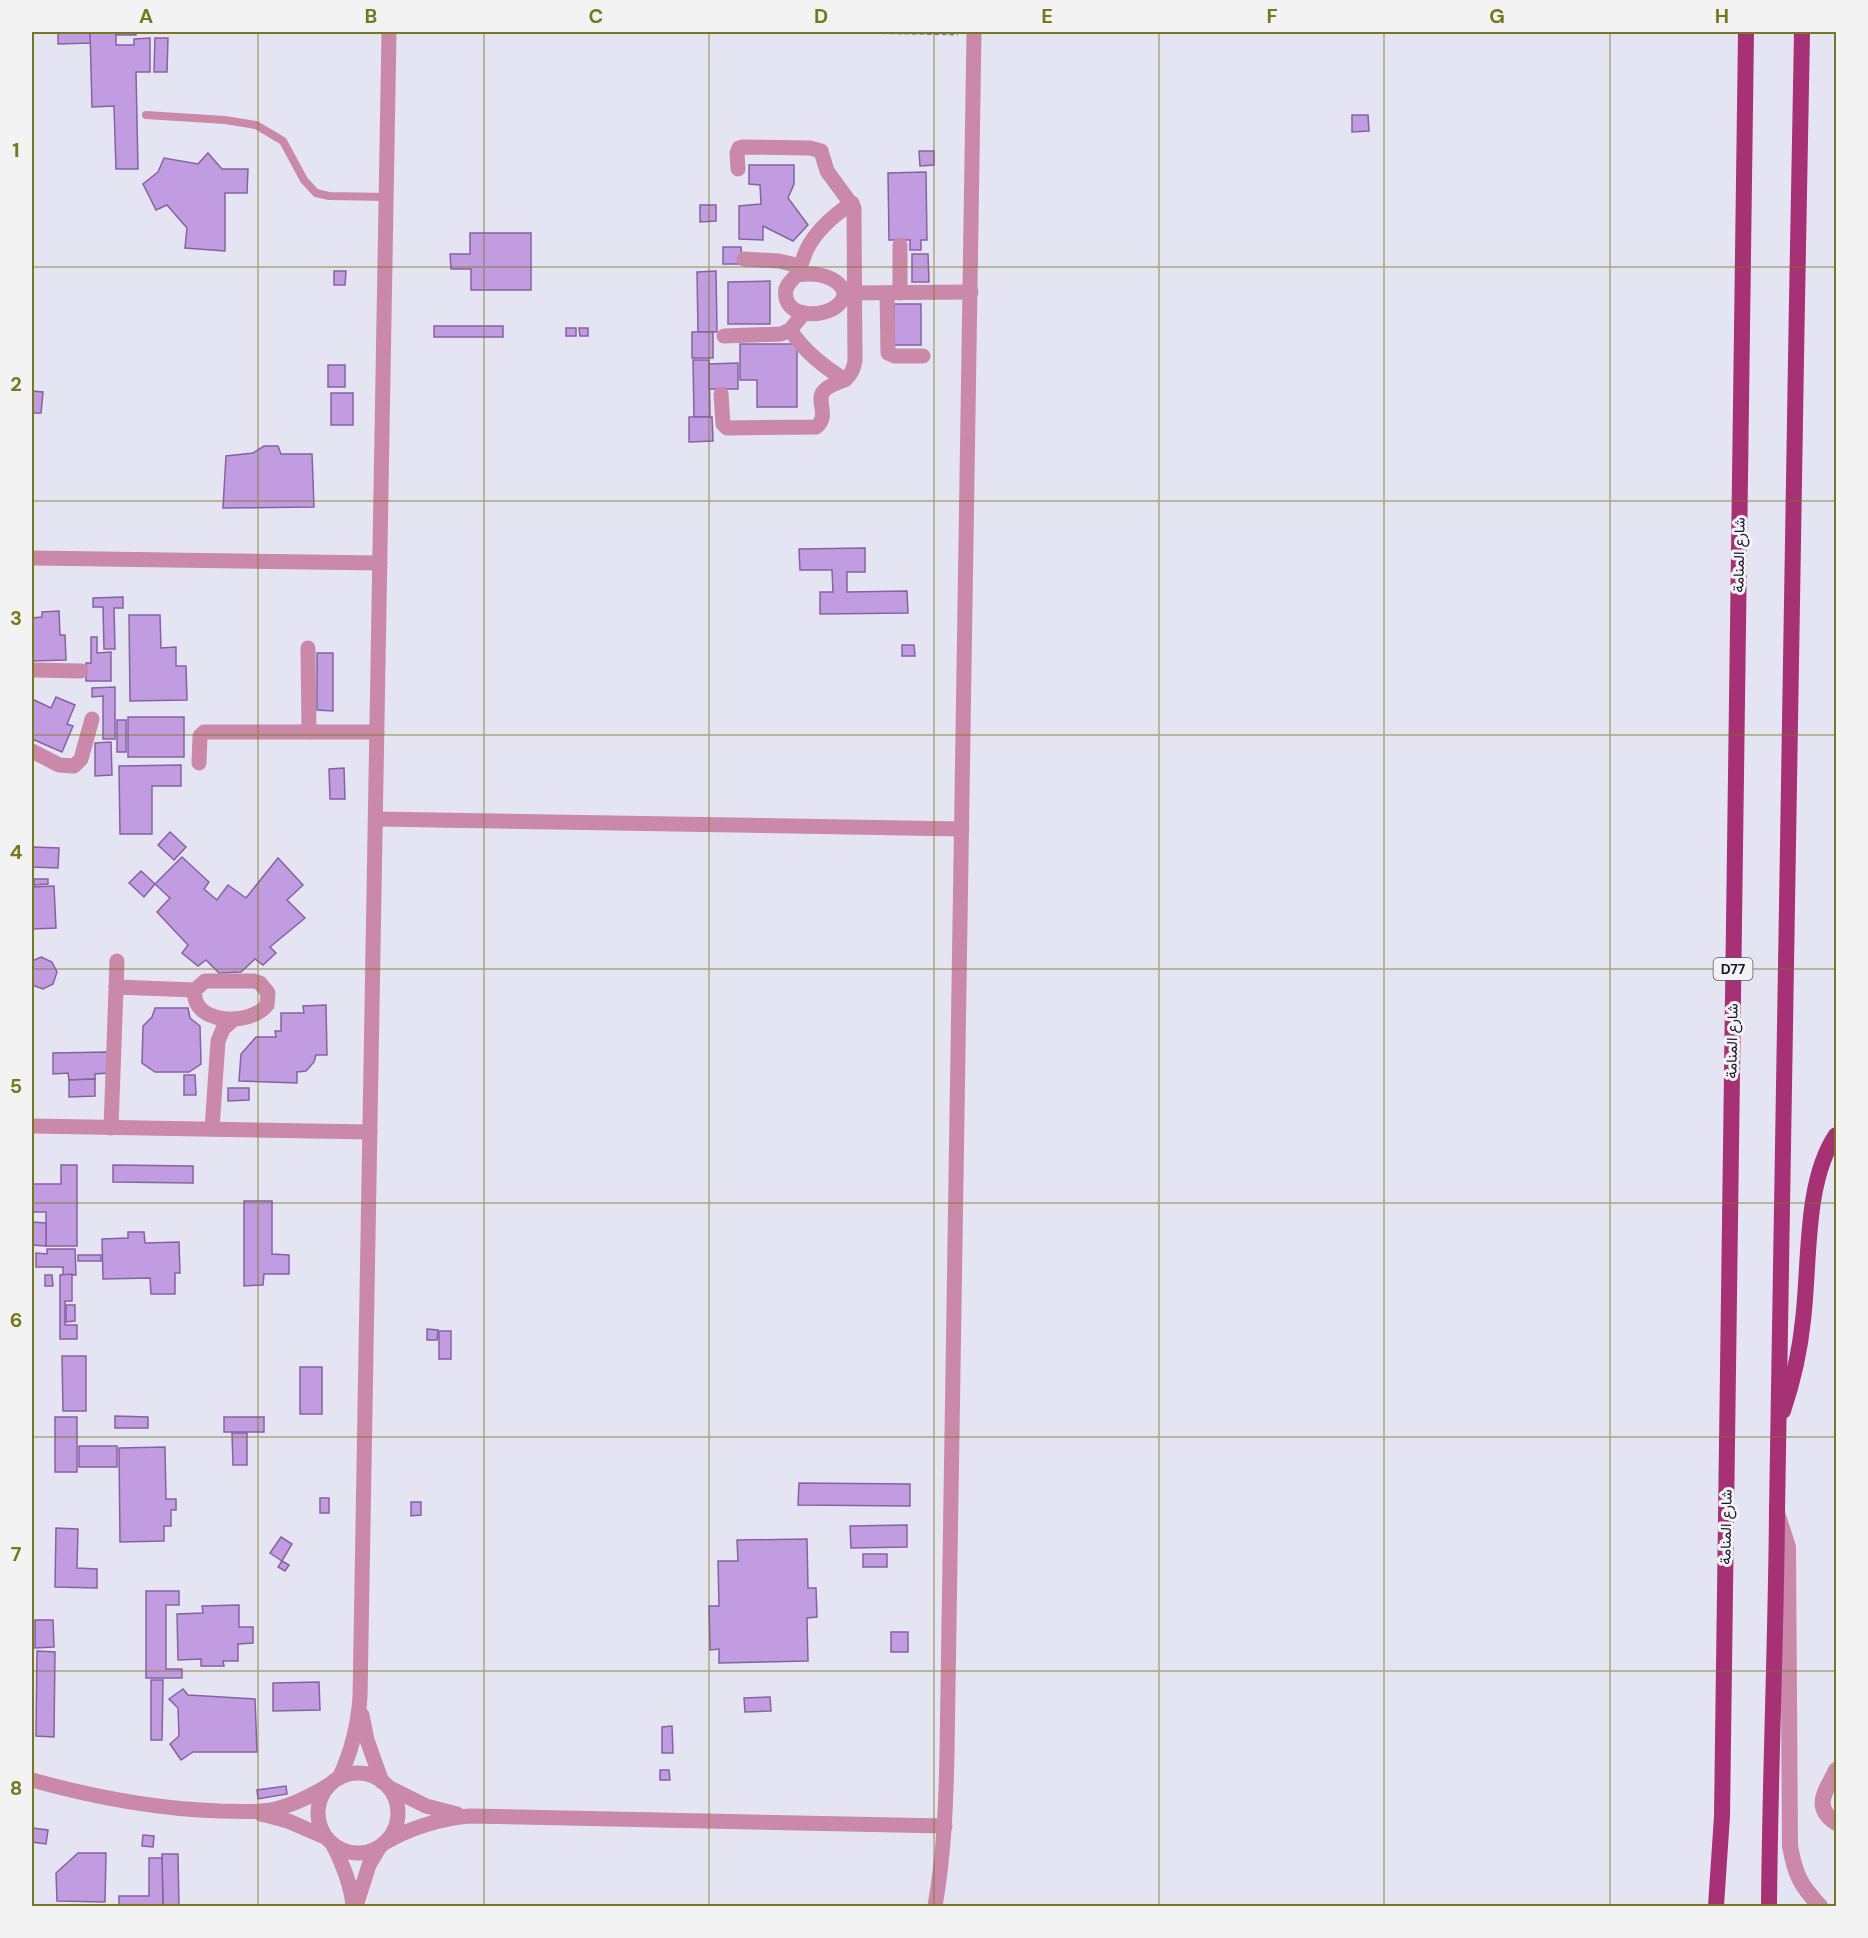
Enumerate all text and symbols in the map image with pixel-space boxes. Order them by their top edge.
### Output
text: A [139,3,153,29]
text: B [365,3,377,29]
text: C [589,3,603,29]
text: D [814,3,828,29]
text: E [1041,3,1053,29]
text: F [1266,3,1278,29]
text: G [1489,3,1505,29]
text: H [1715,3,1729,29]
text: 1 [12,137,20,163]
text: 2 [10,371,22,397]
street label: شارع المنامة [1728,517,1751,593]
text: 3 [10,605,22,631]
text: 4 [10,839,23,865]
road number: D77 [1714,958,1752,980]
street label: شارع المنامة [1721,1003,1744,1079]
text: 5 [10,1073,22,1099]
text: 6 [10,1307,22,1333]
street label: شارع المنامة [1715,1489,1738,1565]
text: 7 [11,1541,22,1567]
text: 8 [10,1775,22,1801]

